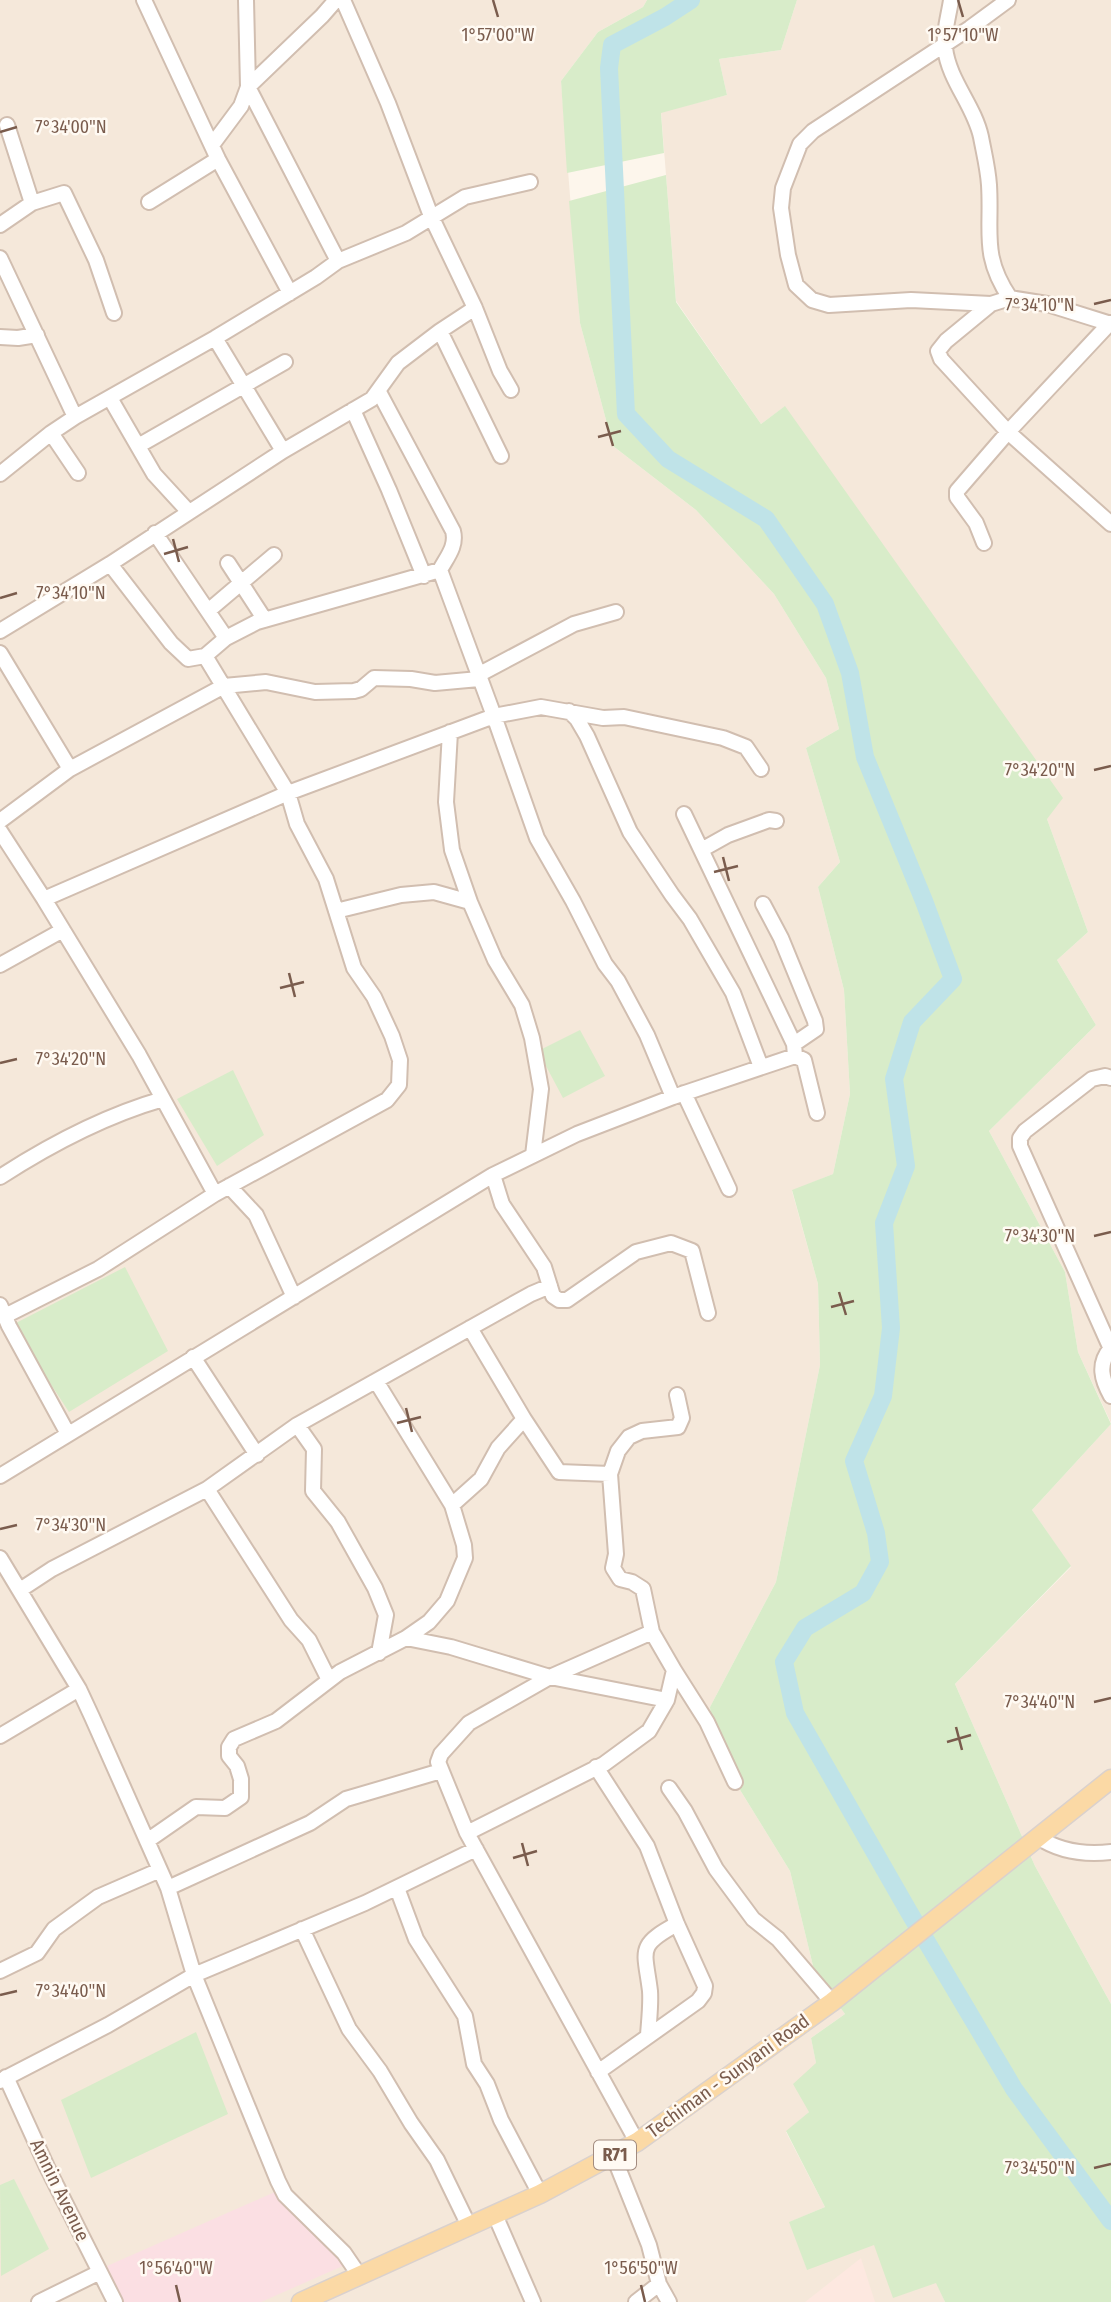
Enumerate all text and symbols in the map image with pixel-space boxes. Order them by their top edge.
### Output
text: 1°57'00"W [461,24,535,46]
text: 1°57'10"W [928,24,999,46]
text: 7°34'00"N [35,116,107,138]
text: 7°34'10"N [1005,294,1075,316]
text: 7°34'10"N [36,582,106,604]
text: 7°34'20"N [1005,759,1075,781]
text: 7°34'20"N [36,1048,106,1070]
text: 7°34'30"N [1005,1225,1075,1247]
text: 7°34'30"N [36,1514,106,1536]
text: 7°34'40"N [1005,1691,1075,1713]
text: 7°34'40"N [36,1980,106,2002]
street label: Techiman - Sunyani Road [642,2009,814,2143]
street label: Amnin Avenue [25,2135,95,2245]
road number: R71 [594,2140,636,2169]
text: 7°34'50"N [1005,2157,1075,2179]
text: 1°56'40"W [139,2257,213,2279]
text: 1°56'50"W [604,2257,678,2279]

